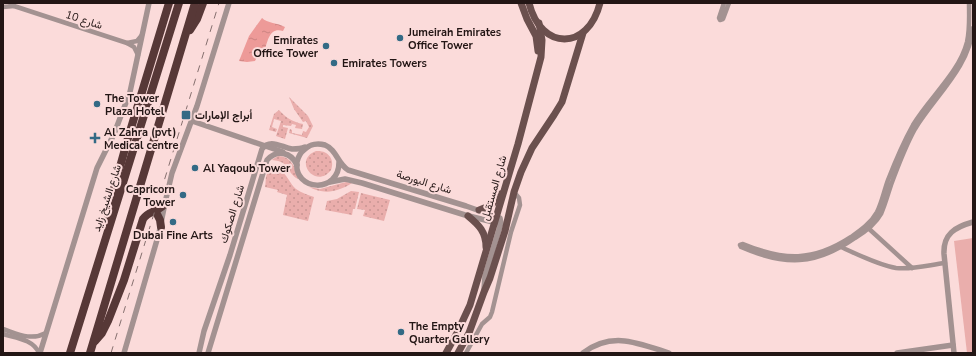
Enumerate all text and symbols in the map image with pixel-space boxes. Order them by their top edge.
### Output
street label: شارع 10 [64,7,105,33]
place label: Jumeirah Emirates Office Tower [407,25,501,53]
place label: Emirates Office Tower [253,33,319,61]
marker: Jumeirah Emirates Office Tower [395,33,405,43]
marker: Emirates Office Tower [321,41,331,51]
place label: Emirates Towers [342,56,427,71]
marker: Emirates Towers [329,58,339,68]
place label: The Tower Plaza Hotel [105,91,165,119]
marker: The Tower Plaza Hotel [92,99,102,109]
place label: أبراج الإمارات [195,108,253,123]
marker: أبراج الإمارات [180,109,192,121]
place label: Al Zahra (pvt) Medical centre [104,125,178,153]
marker: Al Zahra (pvt) Medical centre [89,132,101,144]
street label: شارع المستقبل [478,153,511,222]
place label: Al Yaqoub Tower [203,161,291,176]
street label: شارع الشيخ زايد [89,162,125,234]
marker: Al Yaqoub Tower [190,163,200,173]
street label: شارع البورصة [394,166,454,198]
place label: Capricorn Tower [126,182,176,210]
street label: شارع الصكوك [216,183,248,245]
marker: Capricorn Tower [178,190,188,200]
marker: Dubai Fine Arts [168,217,178,227]
place label: Dubai Fine Arts [133,228,213,243]
place label: The Empty Quarter Gallery [409,319,490,347]
marker: The Empty Quarter Gallery [396,327,406,337]

